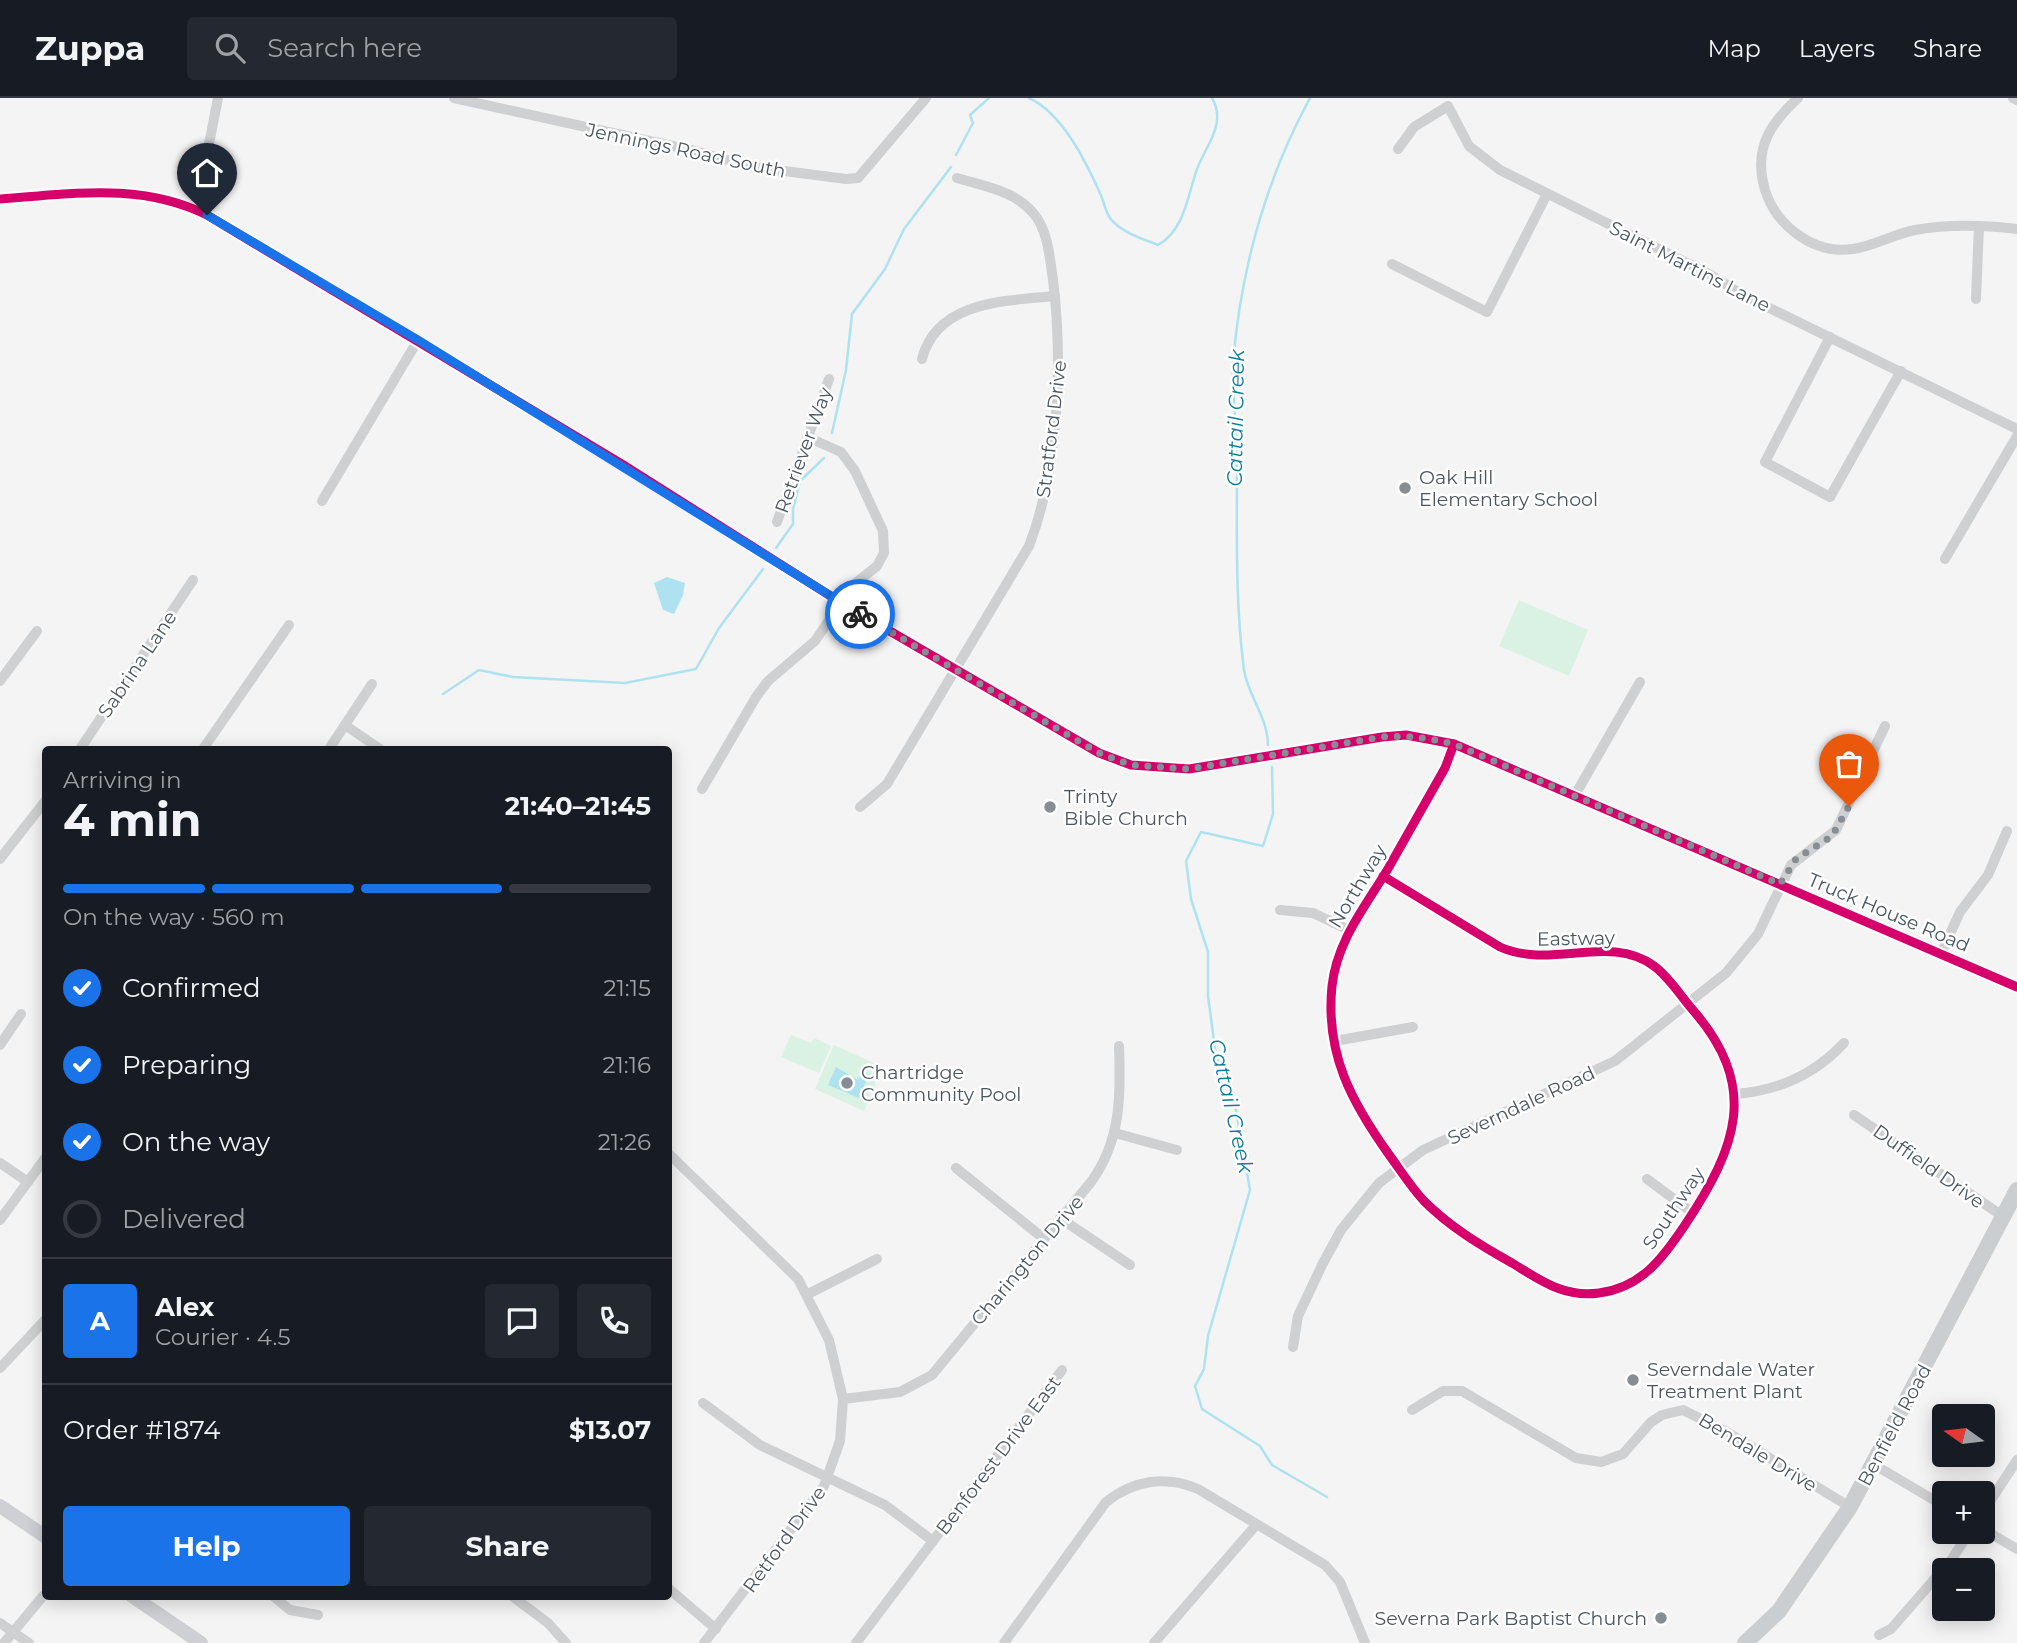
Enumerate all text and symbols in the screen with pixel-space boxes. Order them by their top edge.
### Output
search box [187,17,677,80]
text: Zuppa [35,28,145,68]
icon: search [211,29,249,67]
text: Search here [267,32,422,64]
text: Map [1707,34,1761,63]
text: Layers [1799,34,1875,63]
text: Share [1913,34,1982,63]
street label: Jennings Road South [583,118,788,183]
pin [177,143,237,215]
icon: home [188,154,226,192]
street label: Saint Martins Lane [1605,216,1774,317]
water label: Cattail Creek [1222,348,1249,487]
street label: Stratford Drive [1032,359,1071,499]
street label: Retriever Way [770,384,837,516]
place label: Oak Hill Elementary School [1419,466,1598,511]
marker: Oak Hill Elementary School [1397,480,1413,496]
courier [825,579,895,649]
icon: bike [841,595,879,633]
street label: Sabrina Lane [93,606,182,722]
pin [1819,734,1879,806]
icon: bag [1830,745,1868,783]
text: Arriving in [63,766,182,794]
place label: Trinty Bible Church [1064,785,1188,830]
text: 21:40–21:45 [505,790,651,822]
text: 4 min [63,791,202,848]
marker: Trinty Bible Church [1042,799,1058,815]
street label: Northway [1324,840,1392,932]
street label: Truck House Road [1804,868,1973,957]
text: On the way · 560 m [63,903,285,931]
street label: Eastway [1537,926,1616,951]
icon: check [63,969,101,1007]
text: Confirmed [122,972,261,1004]
text: 21:15 [603,974,651,1002]
water label: Cattail Creek [1204,1036,1259,1177]
icon: check [63,1046,101,1084]
text: Preparing [122,1049,251,1081]
text: 21:16 [602,1051,651,1079]
place label: Chartridge Community Pool [861,1061,1021,1106]
street label: Severndale Road [1444,1061,1599,1150]
marker: Chartridge Community Pool [839,1075,855,1091]
street label: Duffield Drive [1869,1120,1989,1213]
icon: check [63,1123,101,1161]
text: On the way [122,1126,270,1158]
text: 21:26 [598,1128,651,1156]
street label: Southway [1638,1162,1710,1254]
street label: Charington Drive [966,1191,1089,1330]
text: Delivered [122,1203,246,1235]
button: chat [485,1284,559,1358]
button: phone [577,1284,651,1358]
text: Alex [155,1291,214,1323]
text: A [90,1305,110,1337]
text: Courier · 4.5 [155,1323,290,1351]
place label: Severndale Water Treatment Plant [1647,1358,1815,1403]
street label: Benfield Road [1853,1361,1936,1490]
street label: Benforest Drive East [931,1371,1066,1539]
marker: Severndale Water Treatment Plant [1625,1372,1641,1388]
north arrow [1932,1404,1995,1466]
map controls [1932,1404,1995,1621]
street label: Bendale Drive [1694,1408,1821,1497]
text: Order #1874 [63,1414,220,1446]
text: $13.07 [569,1414,651,1446]
button: + [1932,1481,1995,1544]
street label: Retford Drive [738,1482,831,1597]
button: Help [63,1506,350,1586]
button: Share [364,1506,651,1586]
button: − [1932,1558,1995,1621]
place label: Severna Park Baptist Church [1375,1607,1647,1630]
marker: Severna Park Baptist Church [1653,1610,1669,1626]

